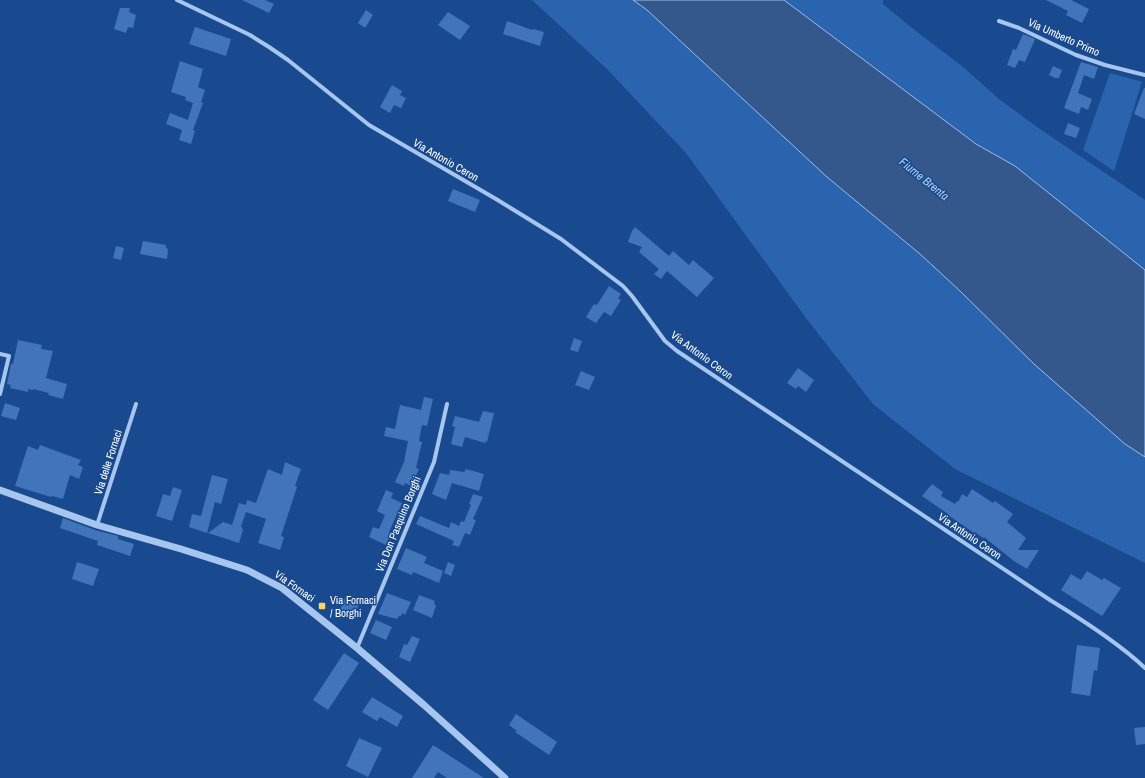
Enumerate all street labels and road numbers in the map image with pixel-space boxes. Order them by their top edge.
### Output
street label: Via Umberto Primo [1026,15,1102,59]
street label: Via Antonio Ceron [411,136,481,184]
street label: Via Antonio Ceron [668,328,736,382]
street label: Via delle Fornaci [91,428,125,496]
street label: Via Don Pasquino Borghi [372,474,424,574]
street label: Via Antonio Ceron [936,510,1004,562]
street label: Via Fornaci [272,567,318,605]

